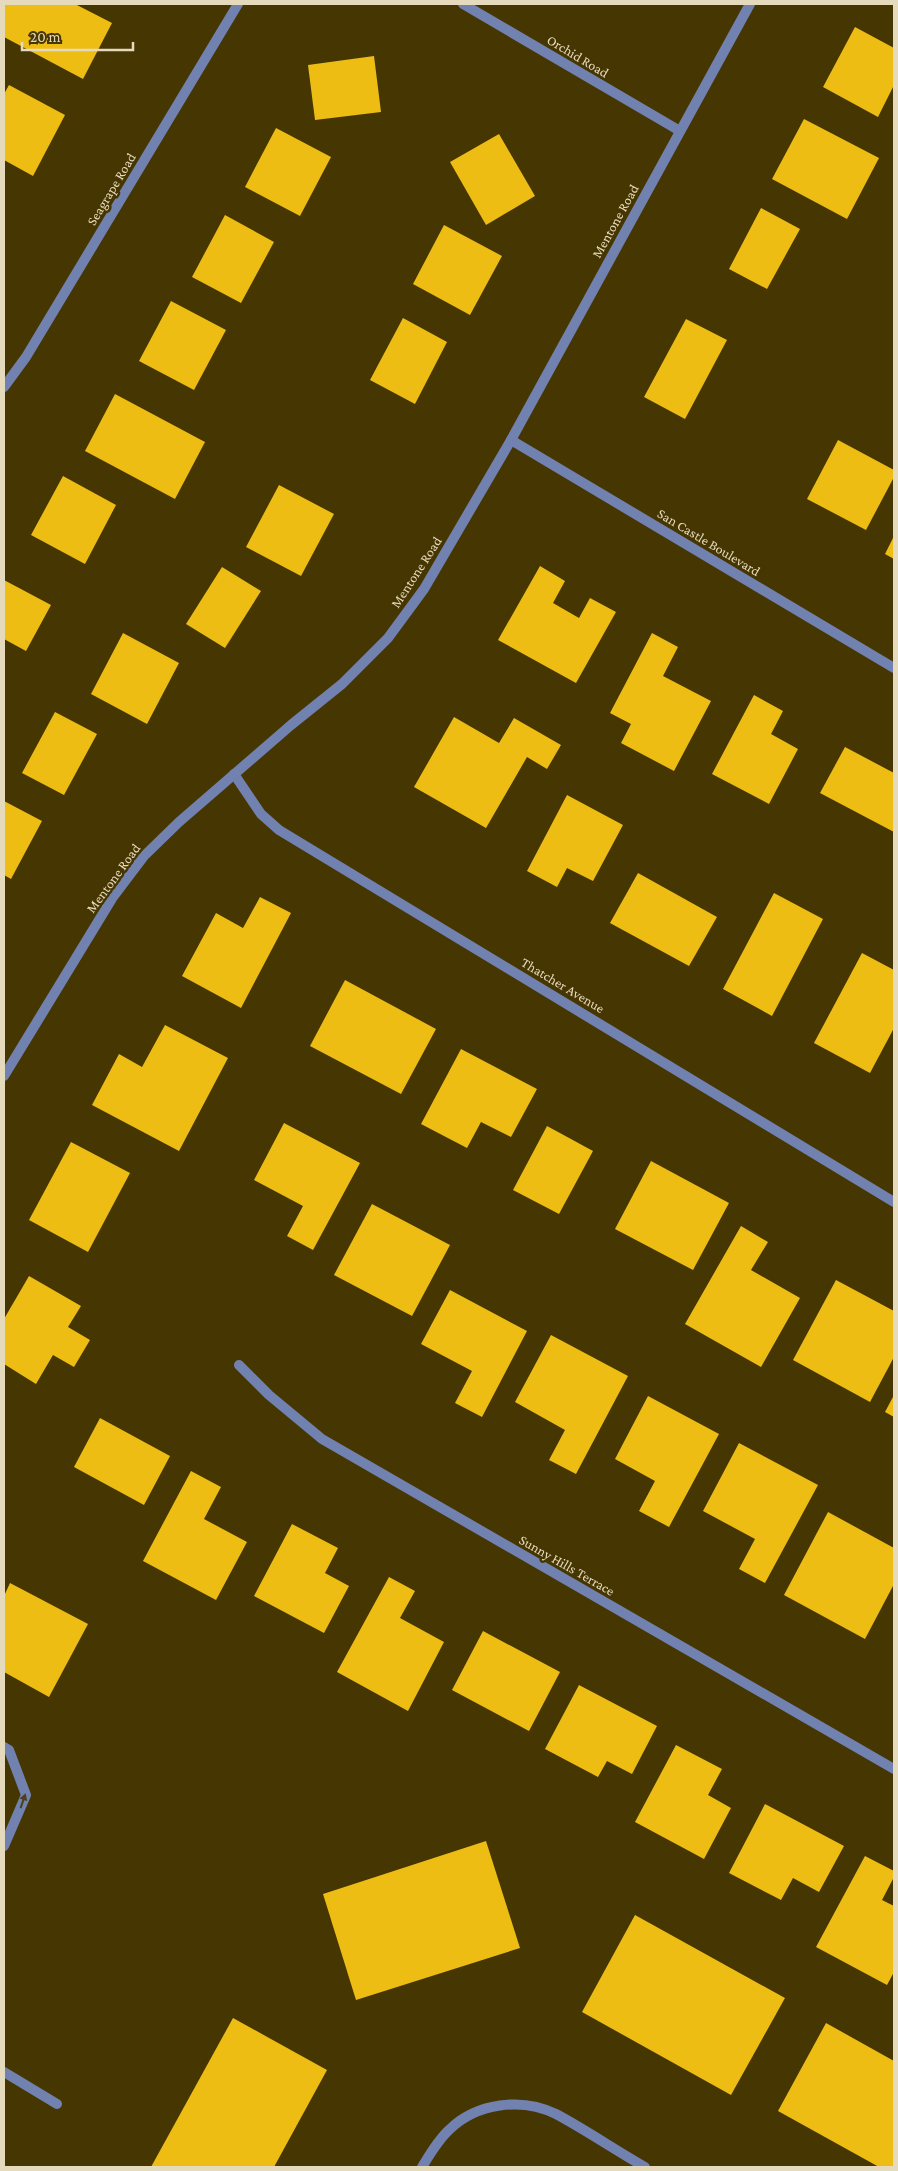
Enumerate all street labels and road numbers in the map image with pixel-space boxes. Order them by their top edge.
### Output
street label: Orchid Road [544,31,612,81]
street label: Seagrape Road [83,149,139,228]
street label: Mentone Road [588,181,642,261]
street label: San Castle Boulevard [655,505,764,579]
street label: Mentone Road [387,533,445,611]
street label: Mentone Road [83,840,144,916]
street label: Thatcher Avenue [518,954,608,1016]
street label: Sunny Hills Terrace [516,1531,618,1599]

